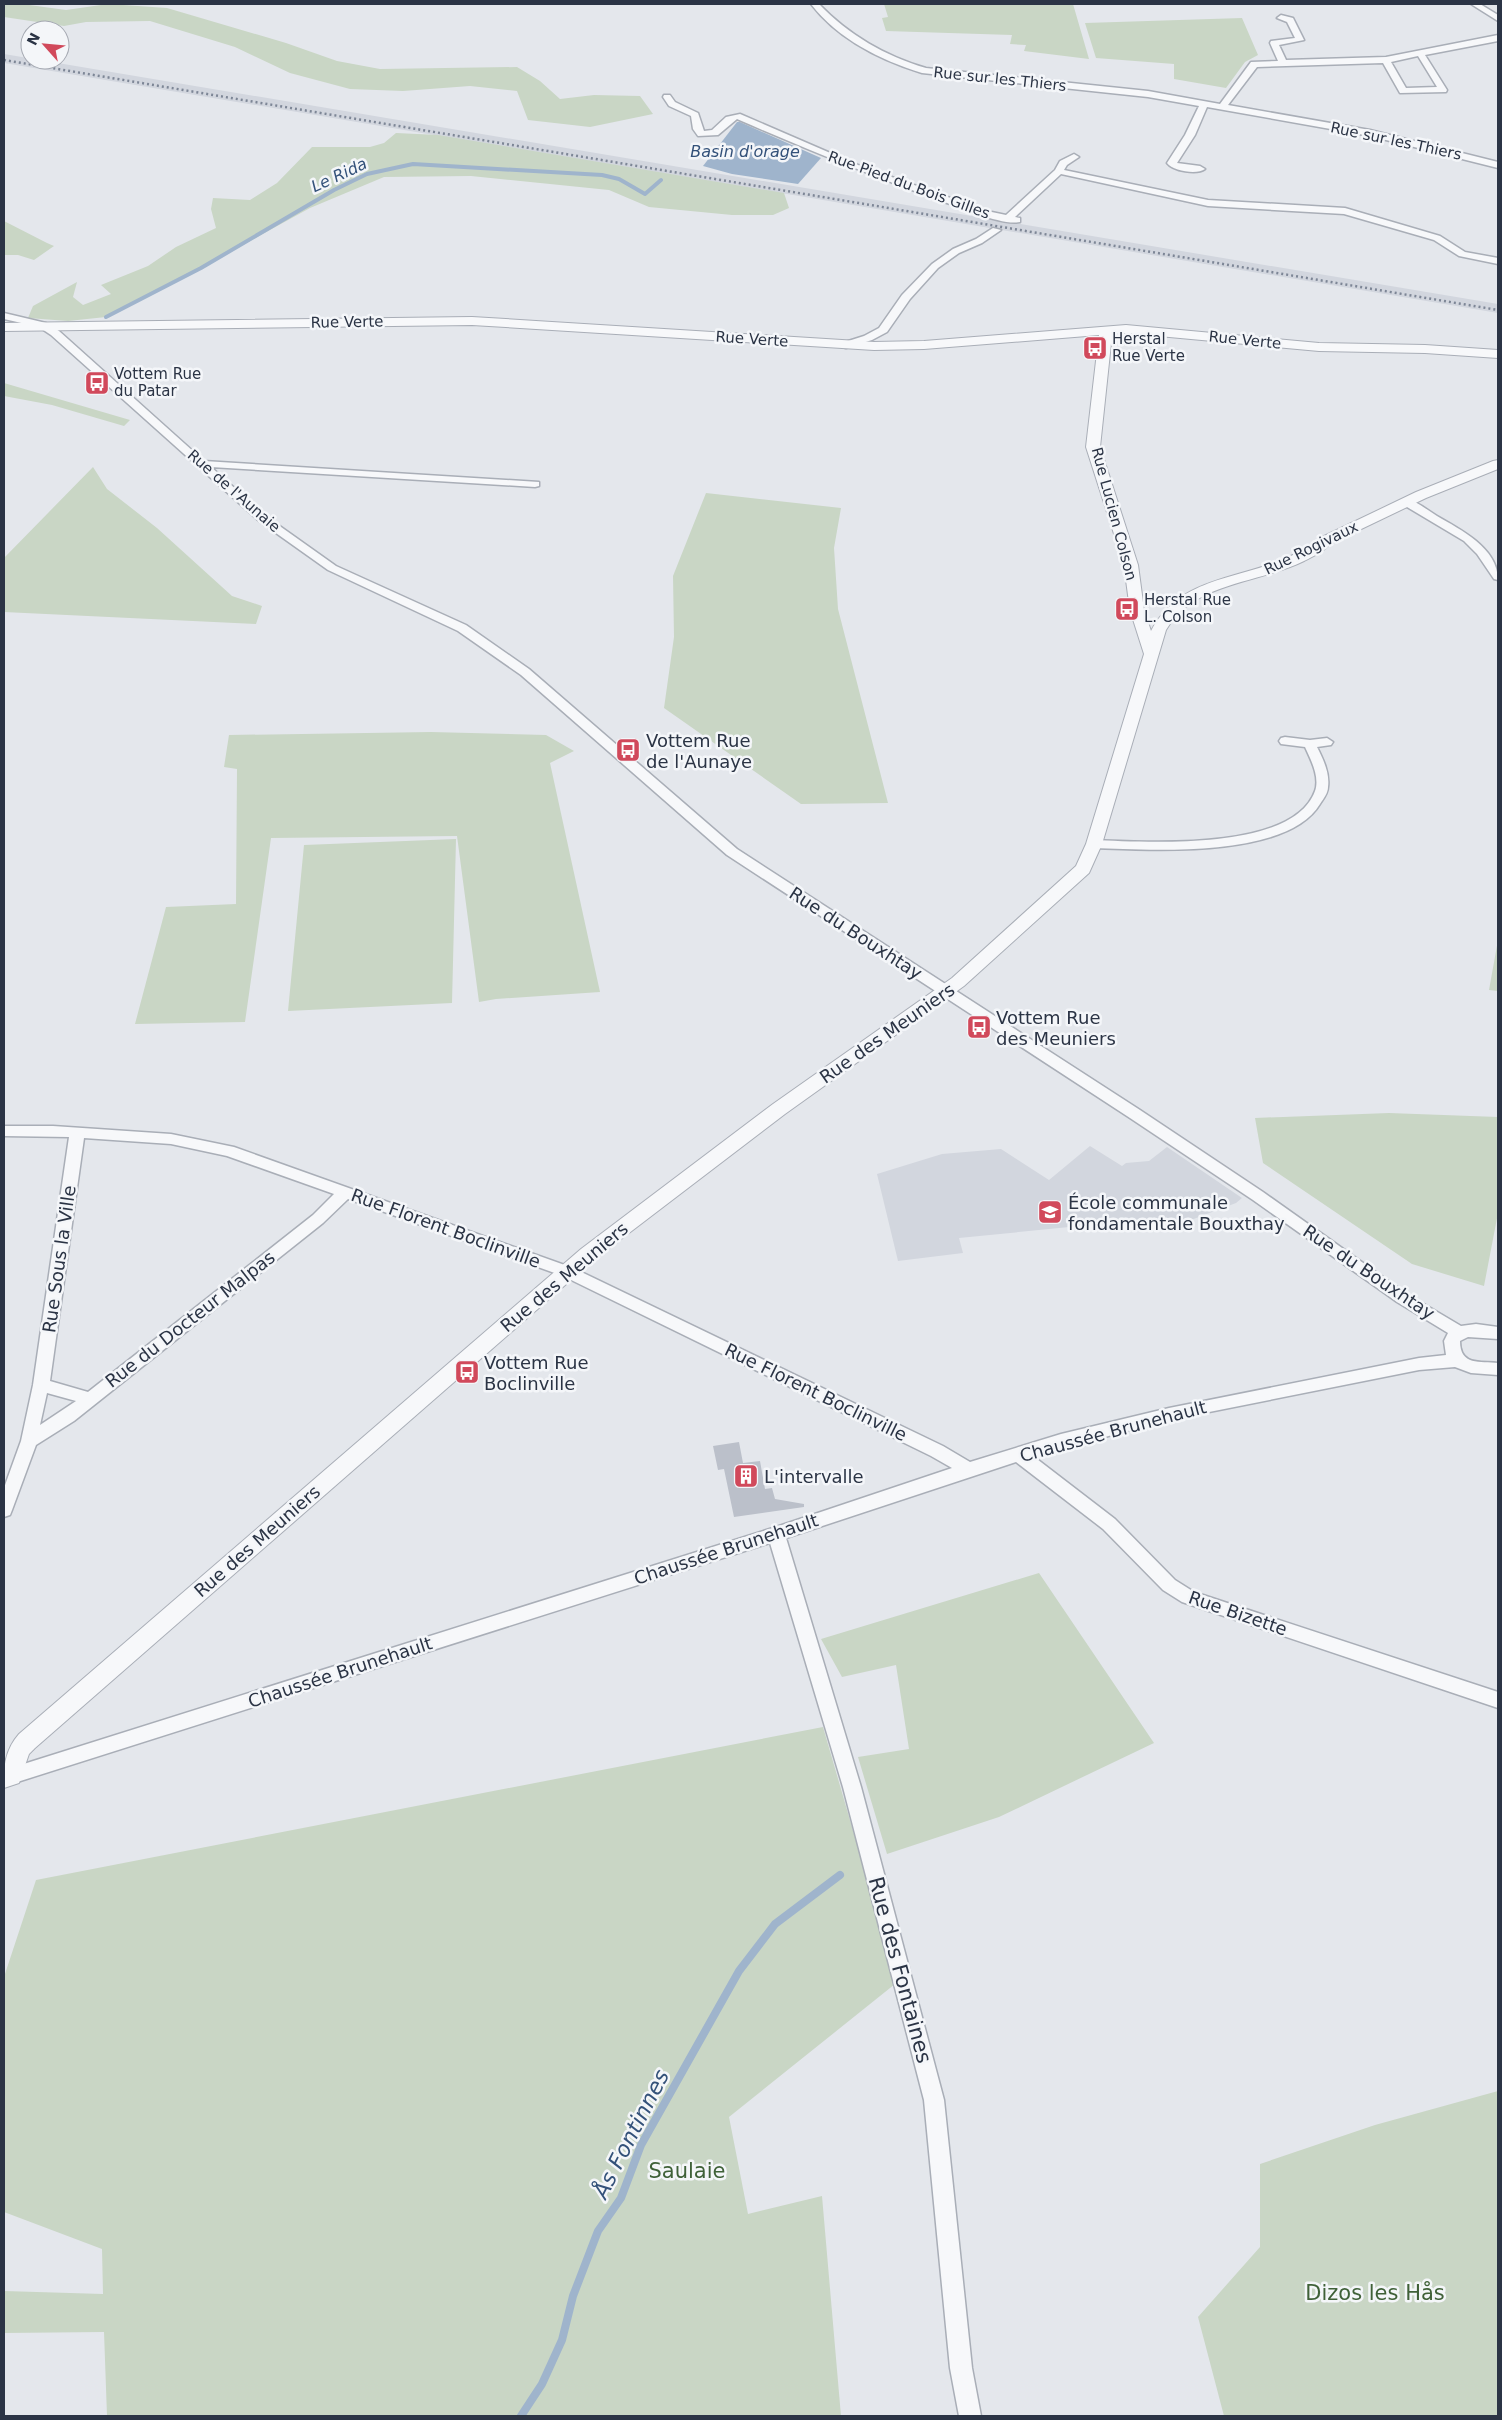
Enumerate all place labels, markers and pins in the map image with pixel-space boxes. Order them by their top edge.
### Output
place label: Herstal Rue Verte [1112,330,1185,365]
bus stop icon: Herstal Rue Verte [1082,335,1108,361]
place label: Vottem Rue du Patar [114,365,201,400]
bus stop icon: Vottem Rue du Patar [84,370,110,396]
place label: Herstal Rue L. Colson [1144,591,1231,626]
bus stop icon: Herstal Rue L. Colson [1114,596,1140,622]
place label: Vottem Rue de l'Aunaye [646,730,752,772]
bus stop icon: Vottem Rue de l'Aunaye [615,737,641,763]
place label: Vottem Rue des Meuniers [996,1007,1116,1049]
bus stop icon: Vottem Rue des Meuniers [966,1014,992,1040]
place label: École communale fondamentale Bouxthay [1068,1192,1285,1234]
school or university icon: École communale fondamentale Bouxthay [1037,1199,1063,1225]
place label: Vottem Rue Boclinville [484,1352,589,1394]
bus stop icon: Vottem Rue Boclinville [454,1359,480,1385]
building icon: L'intervalle [733,1463,759,1489]
place label: L'intervalle [764,1466,864,1487]

